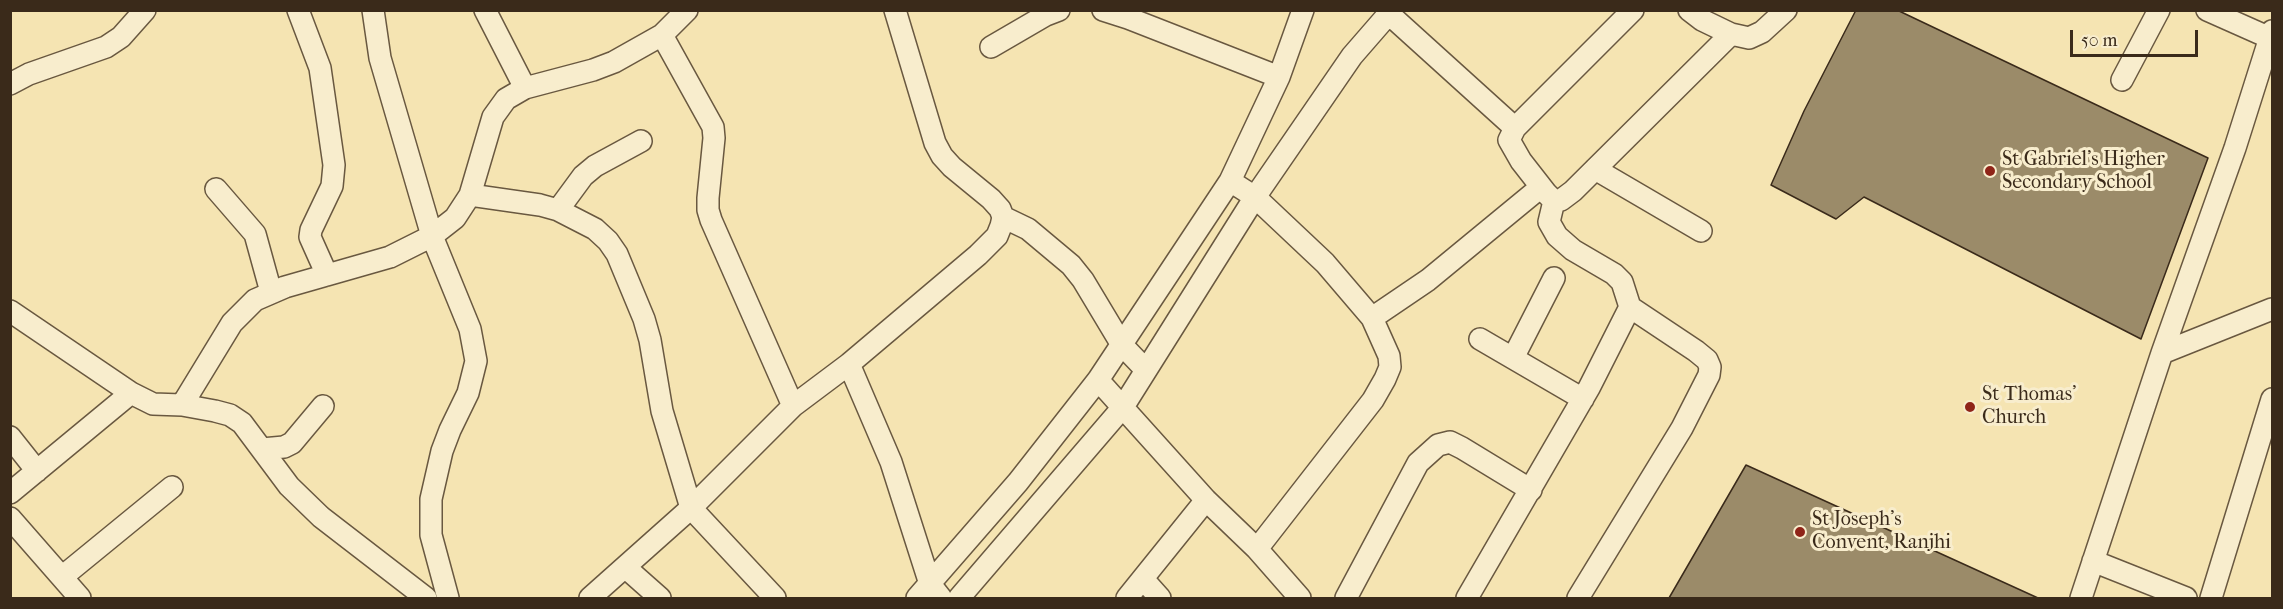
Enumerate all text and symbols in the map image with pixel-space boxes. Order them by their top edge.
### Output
scale bar [2073,18,2200,56]
text: 50 m [2081,30,2117,51]
place label: St Gabriel's Higher Secondary School [2002,148,2165,195]
marker: St Gabriel's Higher Secondary School [1983,164,1997,178]
place label: St Thomas' Church [1982,383,2076,430]
marker: St Thomas' Church [1963,400,1977,414]
place label: St Joseph's Convent, Ranjhi [1812,508,1951,555]
marker: St Joseph's Convent, Ranjhi [1793,525,1807,539]

